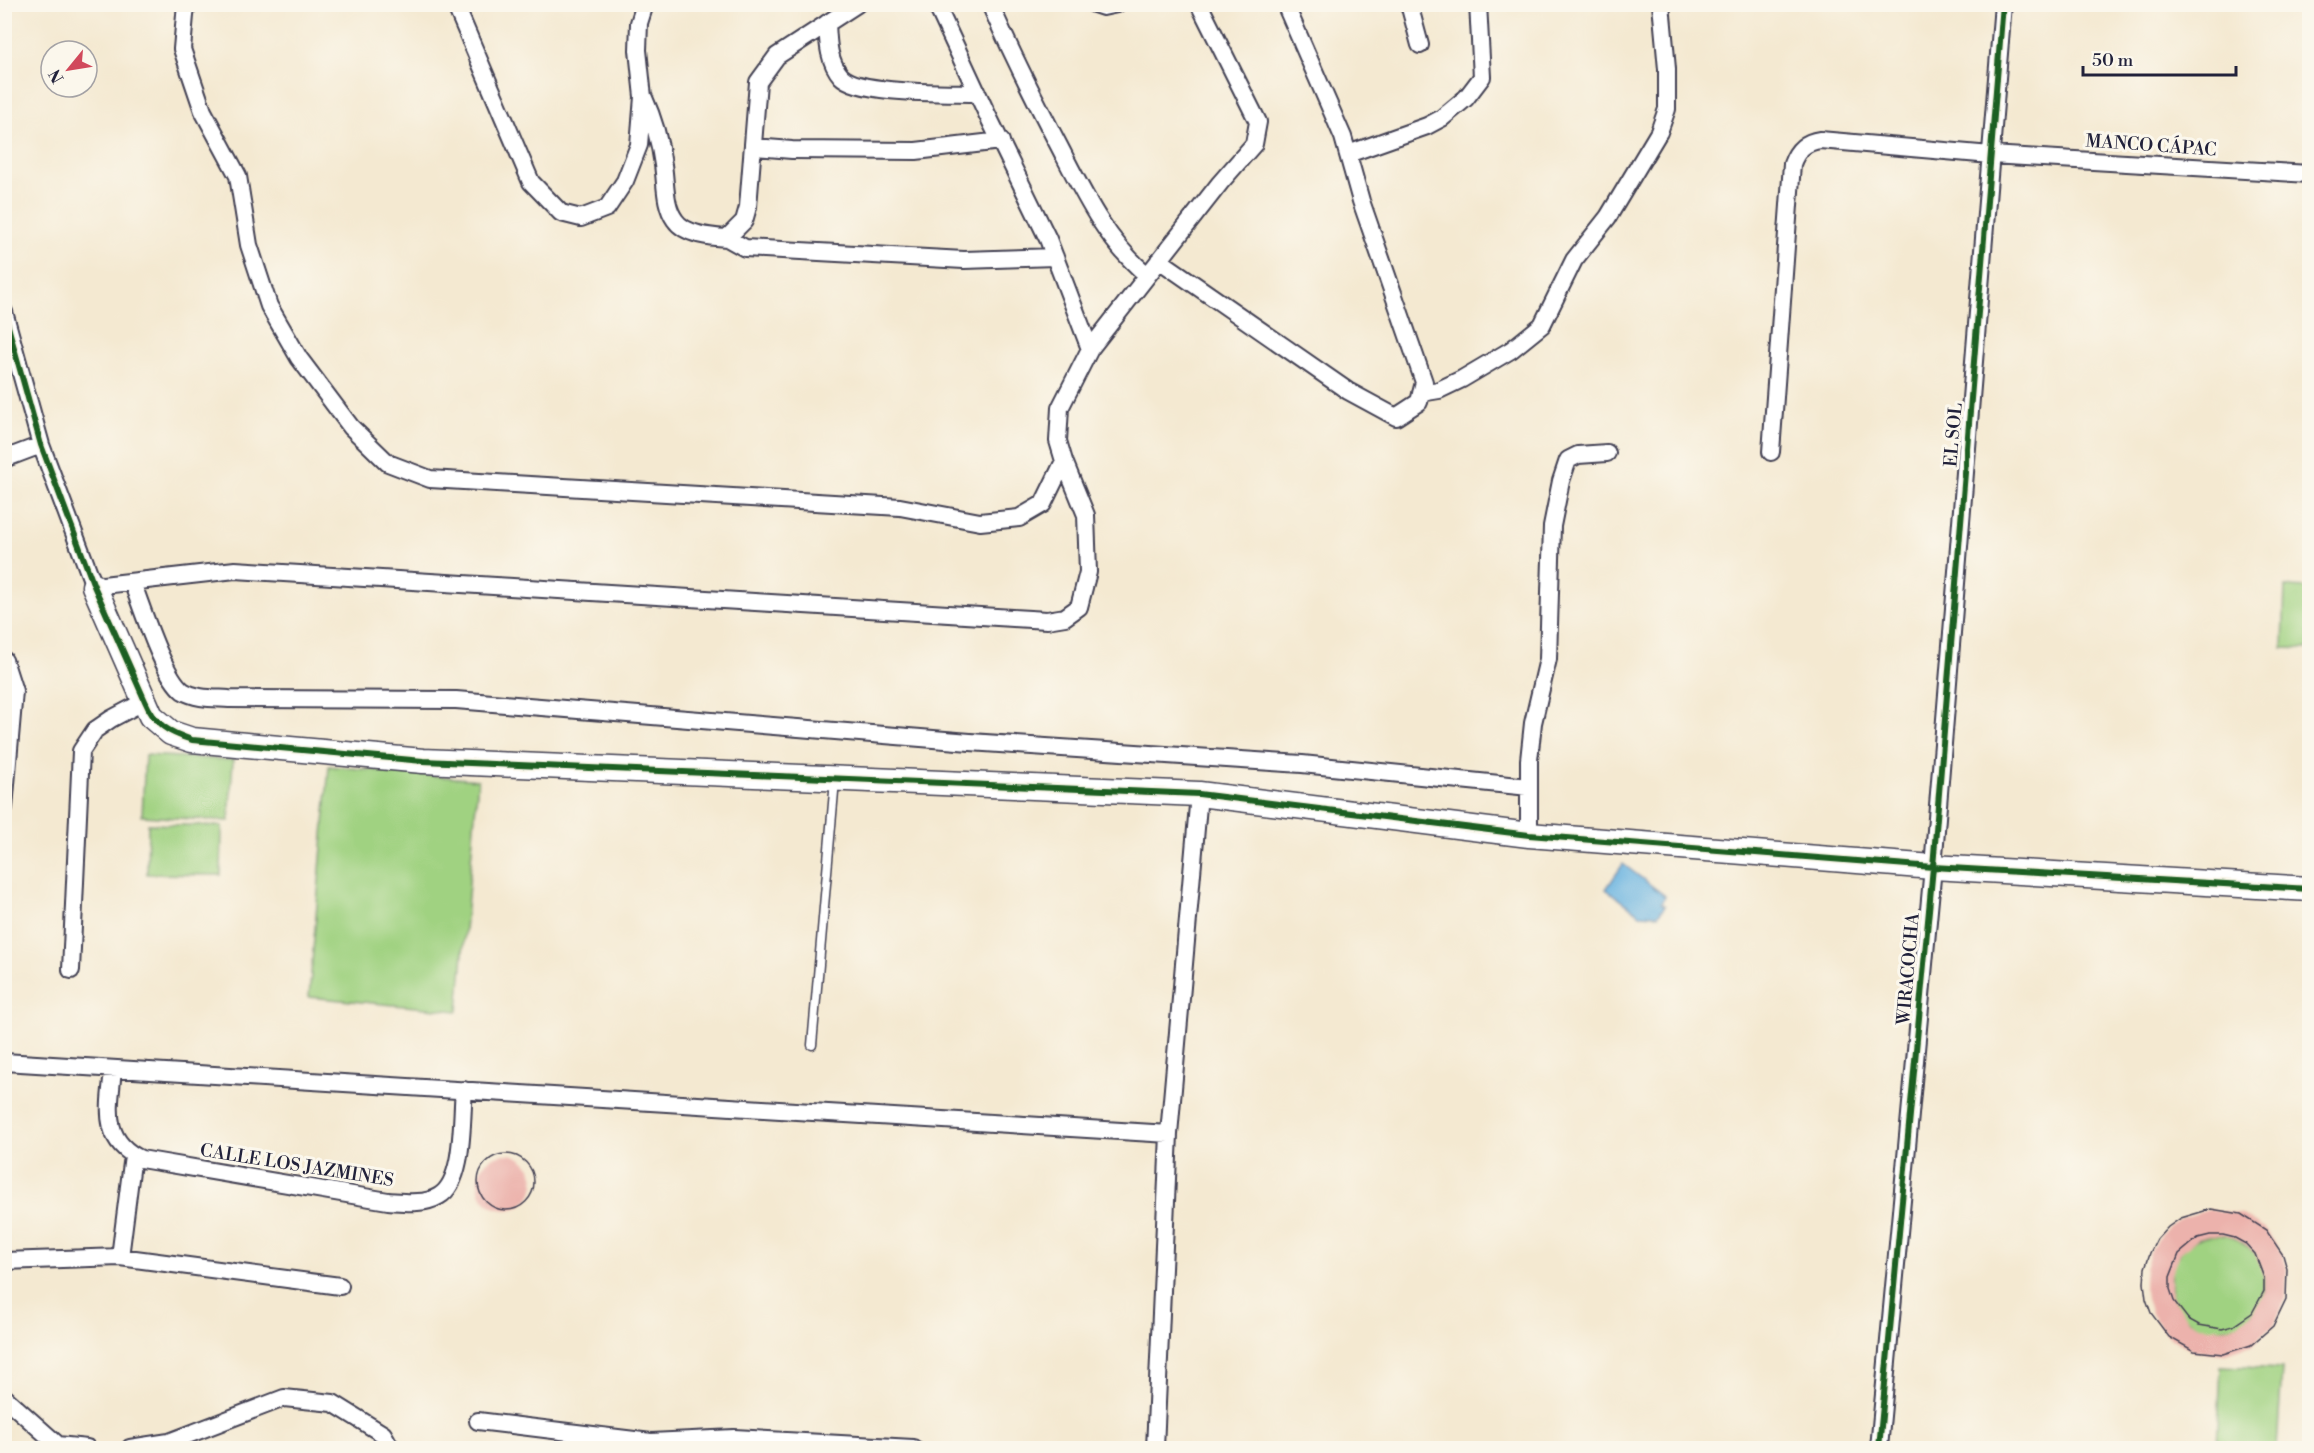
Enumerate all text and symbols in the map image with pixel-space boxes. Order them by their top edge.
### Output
north arrow [39,39,99,99]
scale bar [2083,39,2236,77]
text: 50 m [2092,49,2134,72]
text: N [45,65,69,86]
street label: MANCO CÁPAC [2085,129,2217,162]
street label: EL SOL [1939,402,1968,468]
street label: WIRACOCHA [1892,911,1925,1027]
street label: CALLE LOS JAZMINES [198,1139,395,1192]

